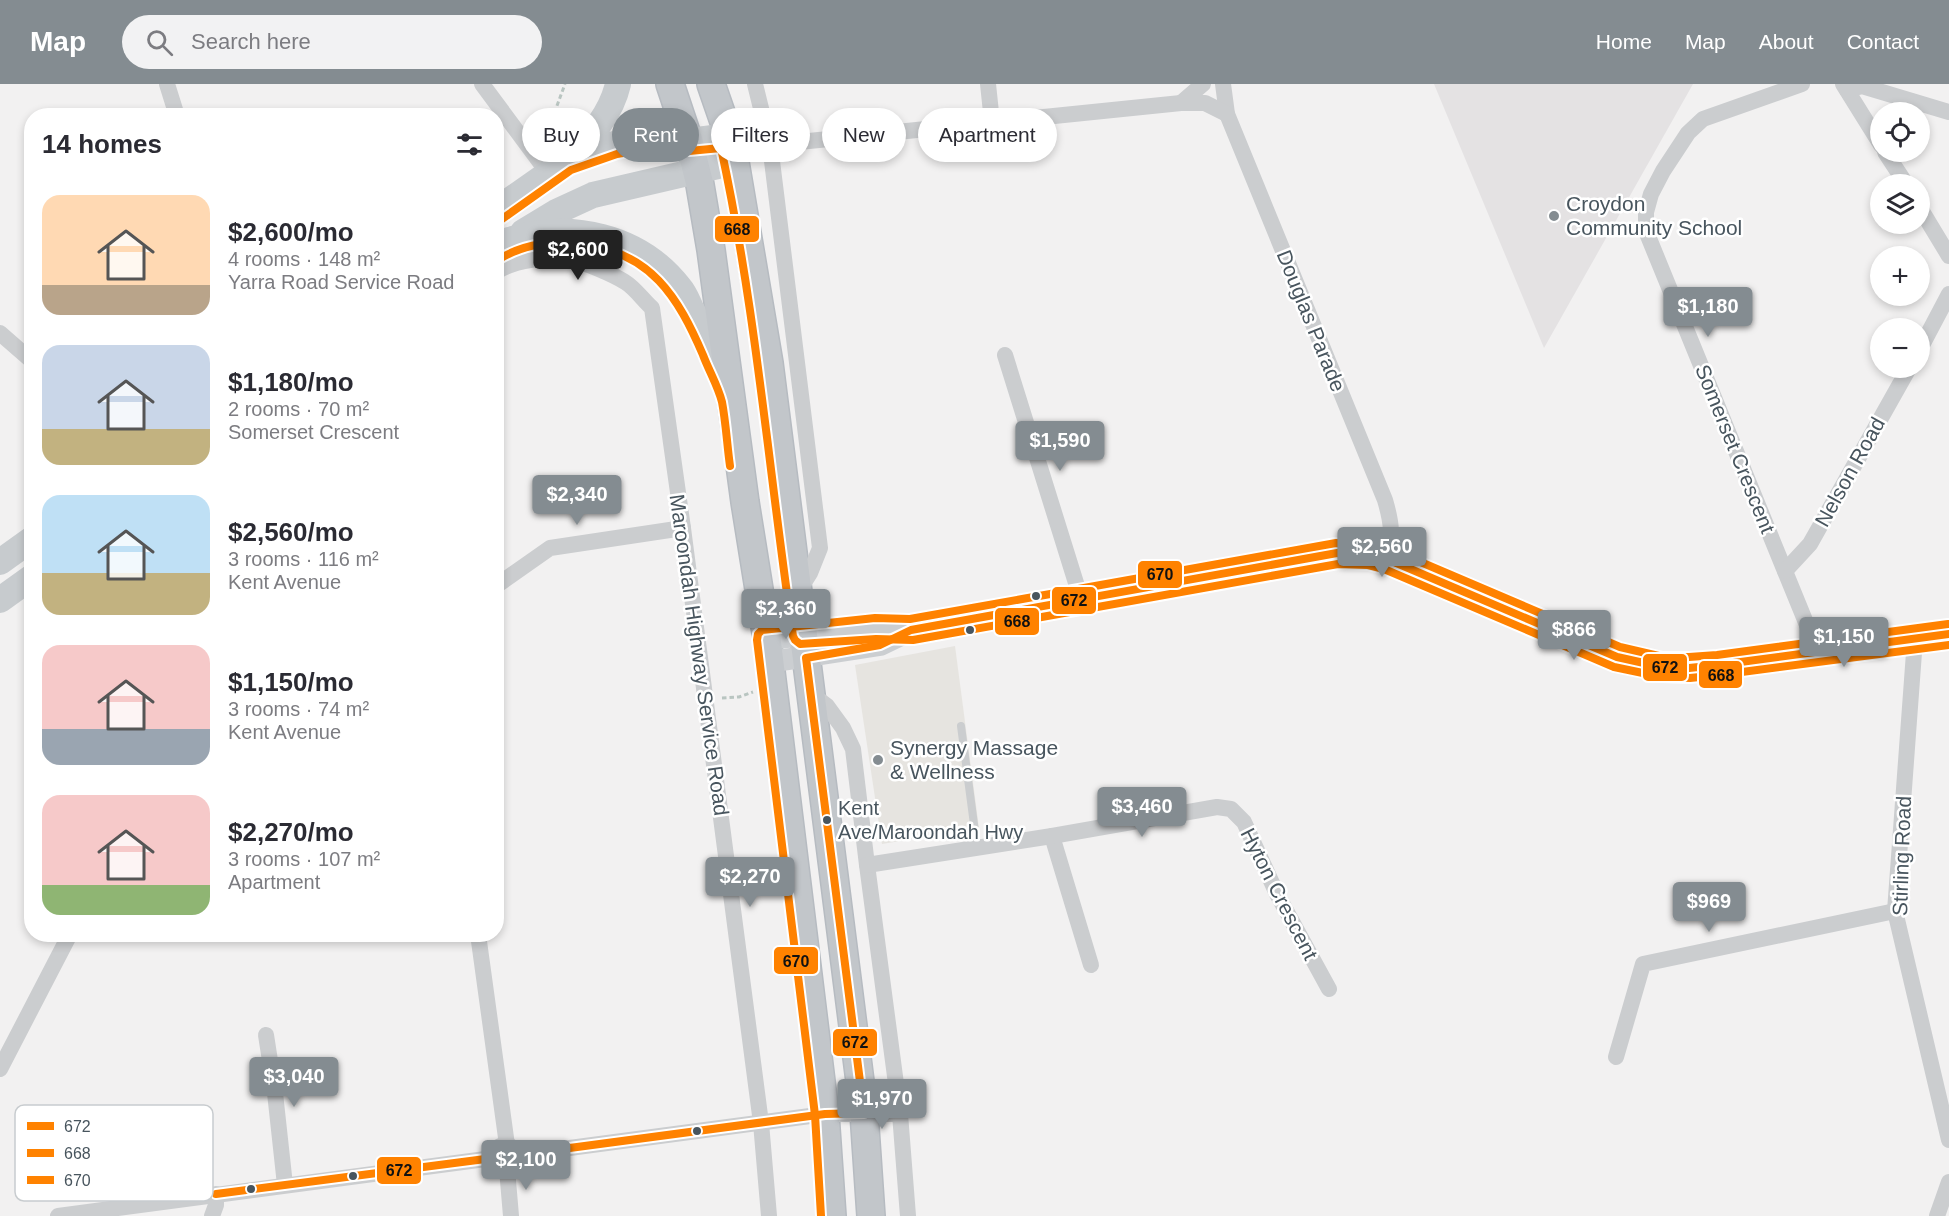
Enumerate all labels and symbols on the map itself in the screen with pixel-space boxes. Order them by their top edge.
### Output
place label: Croydon Community School [1566,192,1742,239]
marker: Croydon Community School [1547,209,1561,223]
line badge: 668 [714,215,760,243]
text: 668 [724,221,750,238]
pin: $2,600 [529,230,627,281]
street label: Douglas Parade [1273,247,1350,395]
pin: $1,180 [1659,287,1757,338]
street label: Somerset Crescent [1691,361,1780,537]
street label: Nelson Road [1810,413,1889,530]
pin: $1,590 [1011,421,1109,472]
pin: $2,340 [528,475,626,526]
street label: Maroondah Highway Service Road [666,493,733,817]
pin: $2,560 [1333,527,1431,578]
line badge: 670 [1137,560,1183,589]
text: 670 [1147,566,1173,583]
line badge: 672 [1051,586,1097,615]
pin: $2,360 [737,589,835,640]
unlabelled marker [1030,590,1042,602]
text: 672 [1061,592,1087,609]
line badge: 668 [994,607,1040,636]
pin: $866 [1538,610,1610,661]
text: 668 [1004,613,1030,630]
pin: $1,150 [1795,617,1893,668]
unlabelled marker [964,624,976,636]
line badge: 672 [1642,653,1688,682]
text: 672 [1652,659,1678,676]
line badge: 668 [1698,660,1743,689]
text: 668 [1708,667,1734,684]
place label: Synergy Massage & Wellness [890,736,1058,783]
marker: Synergy Massage & Wellness [871,753,885,767]
pin: $3,460 [1093,787,1191,838]
street label: Stirling Road [1888,796,1915,916]
place label: Kent Ave/Maroondah Hwy [838,797,1023,843]
marker: Kent Ave/Maroondah Hwy [821,814,833,826]
street label: Hyton Crescent [1236,824,1323,964]
pin: $2,270 [701,857,799,908]
pin: $969 [1673,882,1745,933]
line badge: 670 [773,946,819,975]
text: 670 [783,953,809,970]
line badge: 672 [832,1028,878,1057]
text: 672 [842,1034,868,1051]
pin: $3,040 [245,1057,343,1108]
pin: $1,970 [833,1079,931,1130]
legend [15,1105,213,1201]
text: 672 [64,1118,91,1135]
unlabelled marker [691,1125,703,1137]
pin: $2,100 [477,1140,575,1191]
text: 668 [64,1145,91,1162]
line badge: 672 [376,1156,422,1185]
text: 672 [386,1162,412,1179]
unlabelled marker [347,1170,359,1182]
text: 670 [64,1172,91,1189]
unlabelled marker [245,1183,257,1195]

